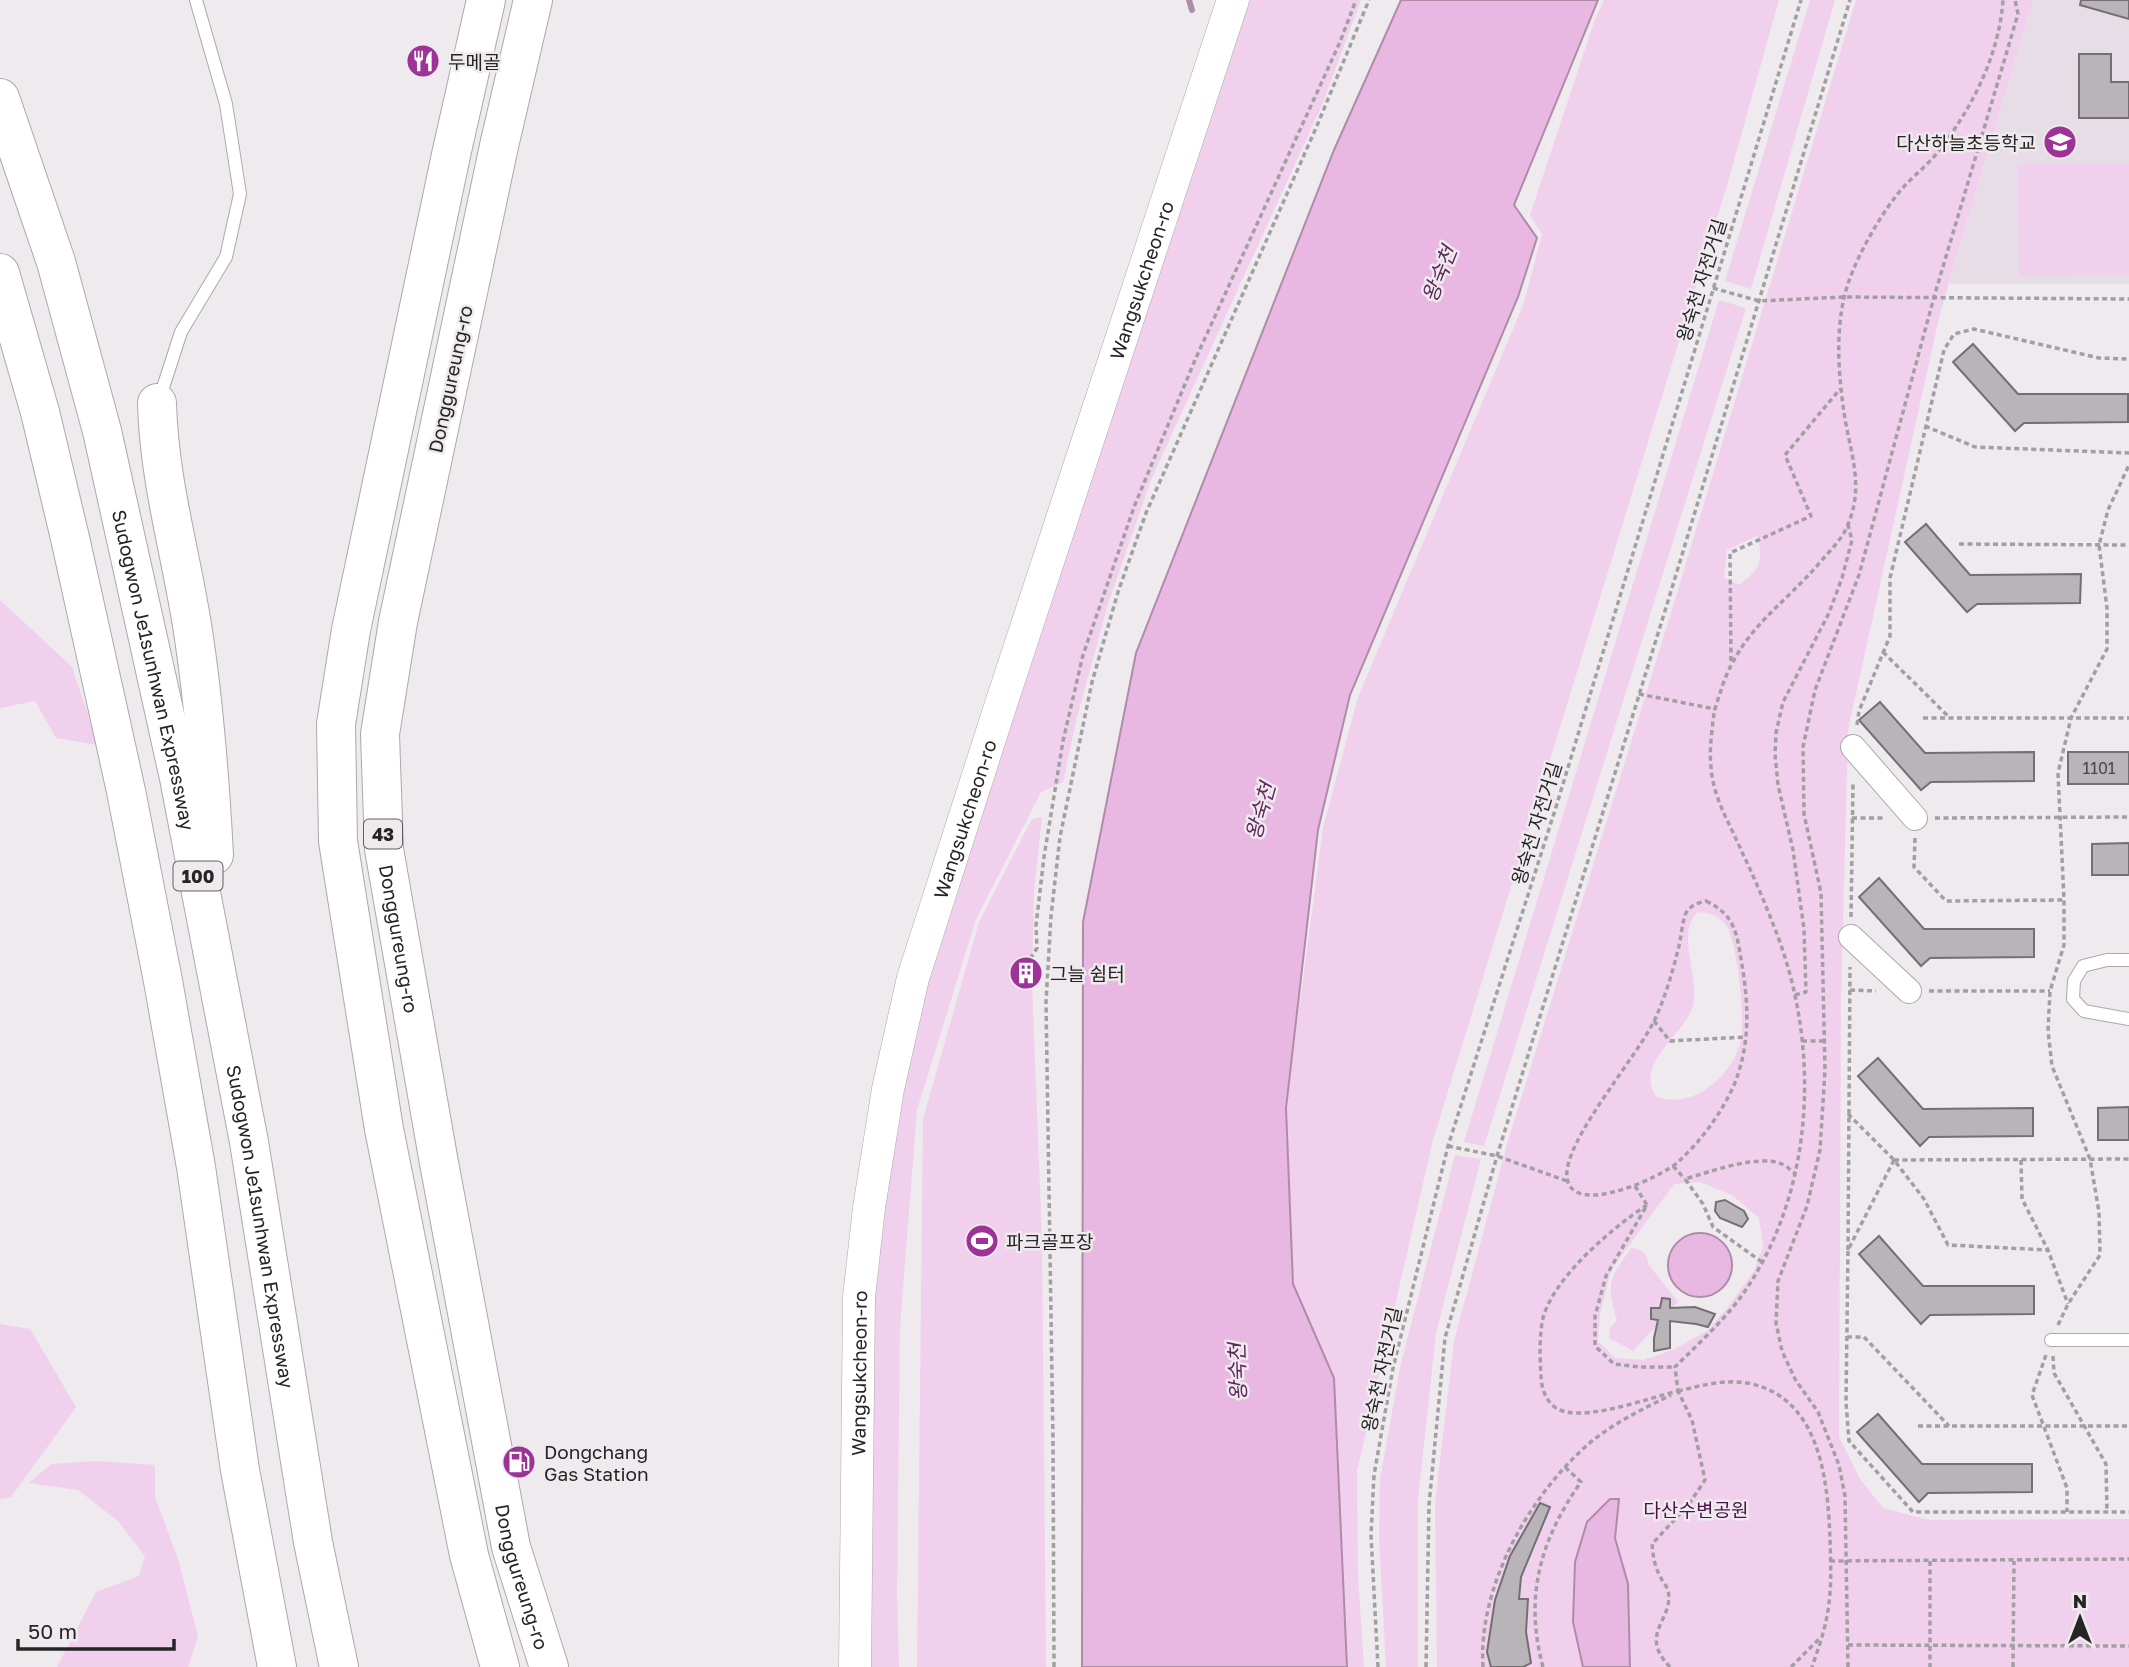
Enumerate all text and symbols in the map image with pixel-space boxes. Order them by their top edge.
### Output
restaurant icon: 두메골 [404,42,442,80]
place label: 두메골 [448,50,500,73]
school or university icon: 다산하늘초등학교 [2041,123,2079,161]
place label: 다산하늘초등학교 [1896,131,2036,154]
street label: Wangsukcheon-ro [1104,198,1178,362]
street label: 왕숙천 자전거길 [1671,216,1731,344]
water label: 왕숙천 [1416,240,1463,306]
street label: Donggureung-ro [423,303,477,455]
street label: Sudogwon Je1sunhwan Expressway [108,507,200,832]
street label: Wangsukcheon-ro [928,737,1000,901]
house number: 1101 [2082,758,2116,778]
street label: 왕숙천 자전거길 [1506,759,1566,887]
water label: 왕숙천 [1240,777,1281,842]
road number: 43 [364,820,402,848]
road number: 100 [174,862,222,890]
street label: Donggureung-ro [375,863,424,1015]
building icon: 그늘 쉼터 [1007,954,1045,992]
place label: 그늘 쉼터 [1050,962,1125,985]
street label: Sudogwon Je1sunhwan Expressway [223,1063,300,1390]
sports icon: 파크골프장 [963,1222,1001,1260]
place label: 파크골프장 [1006,1230,1093,1253]
street label: Wangsukcheon-ro [846,1289,871,1456]
street label: 왕숙천 자전거길 [1357,1304,1405,1434]
water label: 왕숙천 [1223,1340,1251,1401]
place label: Dongchang Gas Station [544,1440,649,1485]
fuel station icon: Dongchang Gas Station [500,1443,538,1481]
park label: 다산수변공원 [1644,1498,1748,1521]
street label: Donggureung-ro [492,1502,554,1652]
north arrow [2045,1583,2115,1653]
text: N [2073,1589,2087,1612]
scale bar [18,1608,173,1652]
text: 50 m [28,1618,77,1644]

